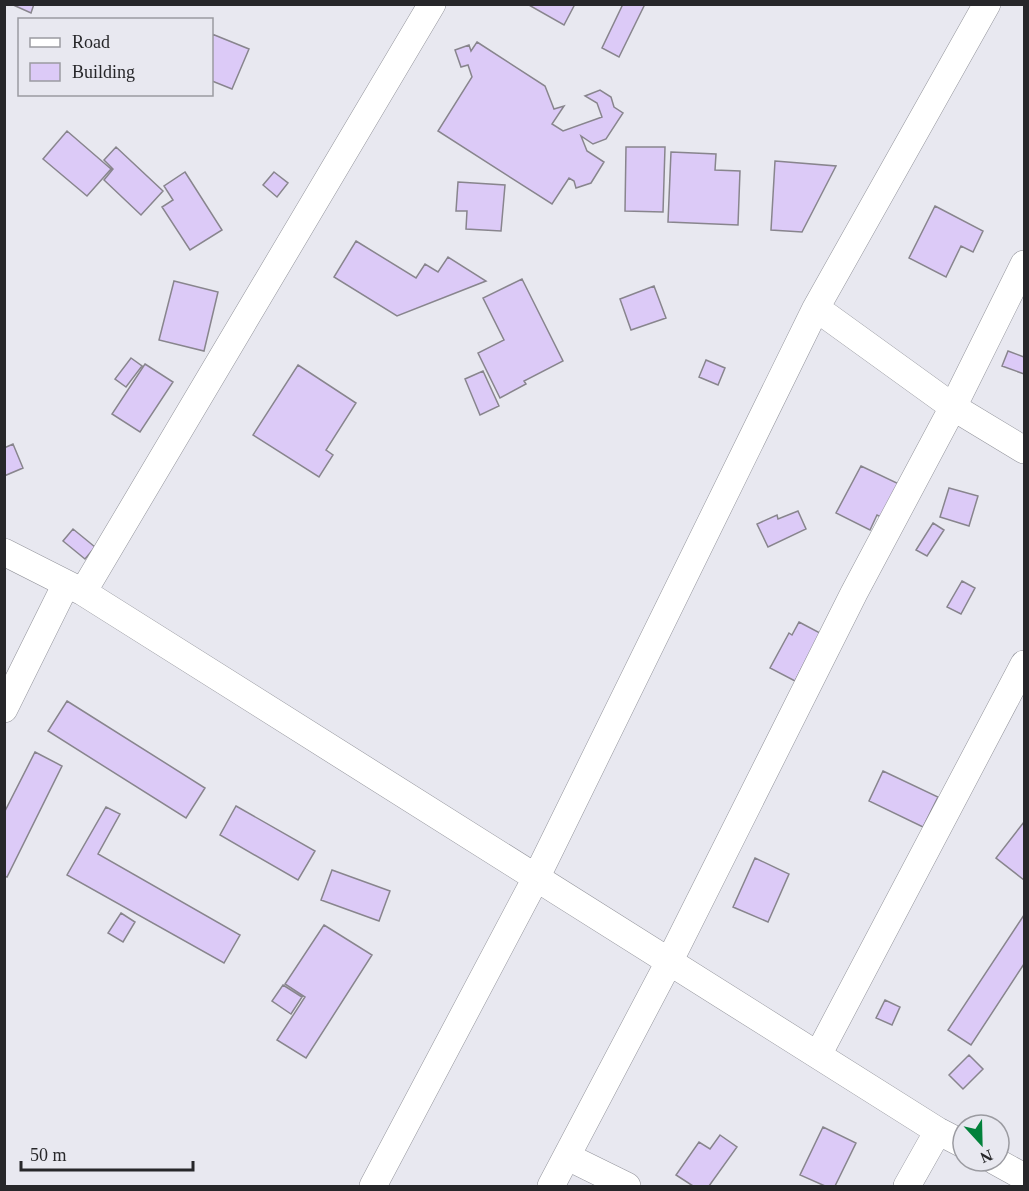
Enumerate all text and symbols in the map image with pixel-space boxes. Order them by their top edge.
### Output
legend [18,18,213,96]
text: Road [72,32,110,52]
text: Building [72,62,135,82]
north arrow [951,1113,1011,1173]
scale bar [21,1134,194,1172]
text: 50 m [30,1145,67,1165]
text: N [977,1146,995,1167]

